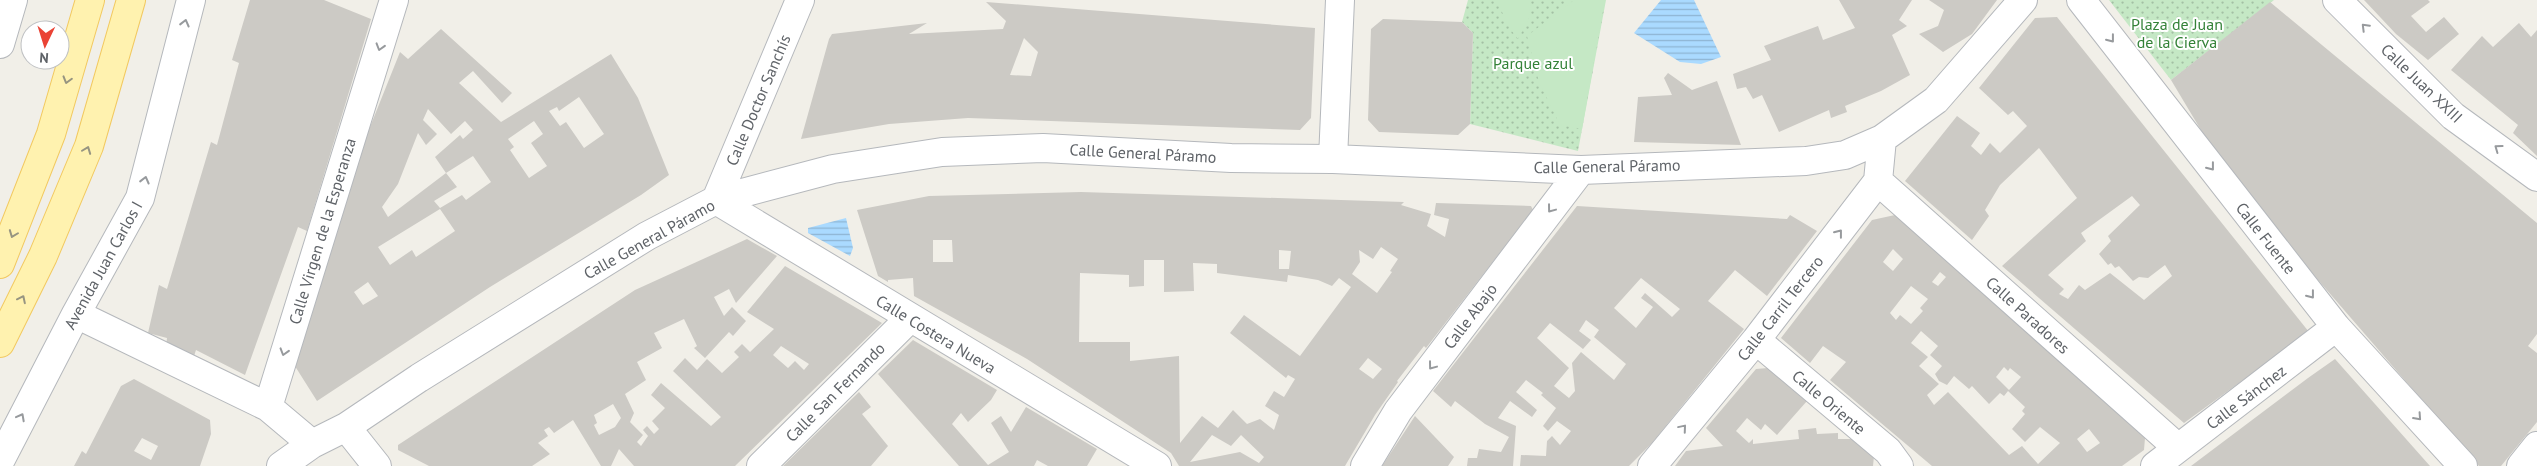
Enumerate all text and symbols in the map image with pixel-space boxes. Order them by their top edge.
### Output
park label: Plaza de Juan de la Cierva [2131,14,2223,52]
one-way arrow [179,18,190,27]
north arrow [20,20,70,70]
one-way arrow [2362,24,2371,33]
street label: Calle Doctor Sanchís [721,31,795,169]
one-way arrow [2105,33,2113,42]
street label: Calle Juan XXIII [2377,39,2467,127]
one-way arrow [375,42,385,50]
text: N [39,49,49,67]
park label: Parque azul [1493,53,1573,73]
one-way arrow [62,76,72,84]
street label: Calle Virgen de la Esperanza [284,135,360,327]
street label: Calle General Páramo [1069,139,1217,167]
one-way arrow [2494,145,2503,154]
one-way arrow [81,146,91,155]
street label: Calle General Páramo [1533,155,1681,177]
one-way arrow [2205,161,2213,170]
one-way arrow [139,176,150,185]
street label: Calle General Páramo [580,195,718,283]
street label: Avenida Juan Carlos I [59,197,147,333]
street label: Calle Fuente [2232,198,2300,278]
one-way arrow [1549,203,1557,212]
one-way arrow [9,229,20,238]
one-way arrow [1833,229,1842,239]
street label: Calle Carril Tercero [1733,251,1827,365]
street label: Calle Paradores [1982,272,2074,358]
street label: Calle Abajo [1439,279,1501,353]
one-way arrow [2305,289,2314,299]
street label: Calle Costera Nueva [872,290,1000,378]
one-way arrow [16,295,26,304]
street label: Calle San Fernando [781,338,889,446]
one-way arrow [280,347,290,356]
one-way arrow [1430,360,1438,369]
street label: Calle Sánchez [2202,360,2290,434]
street label: Calle Oriente [1788,366,1870,438]
one-way arrow [2412,411,2421,420]
one-way arrow [15,413,25,422]
one-way arrow [1678,425,1687,434]

